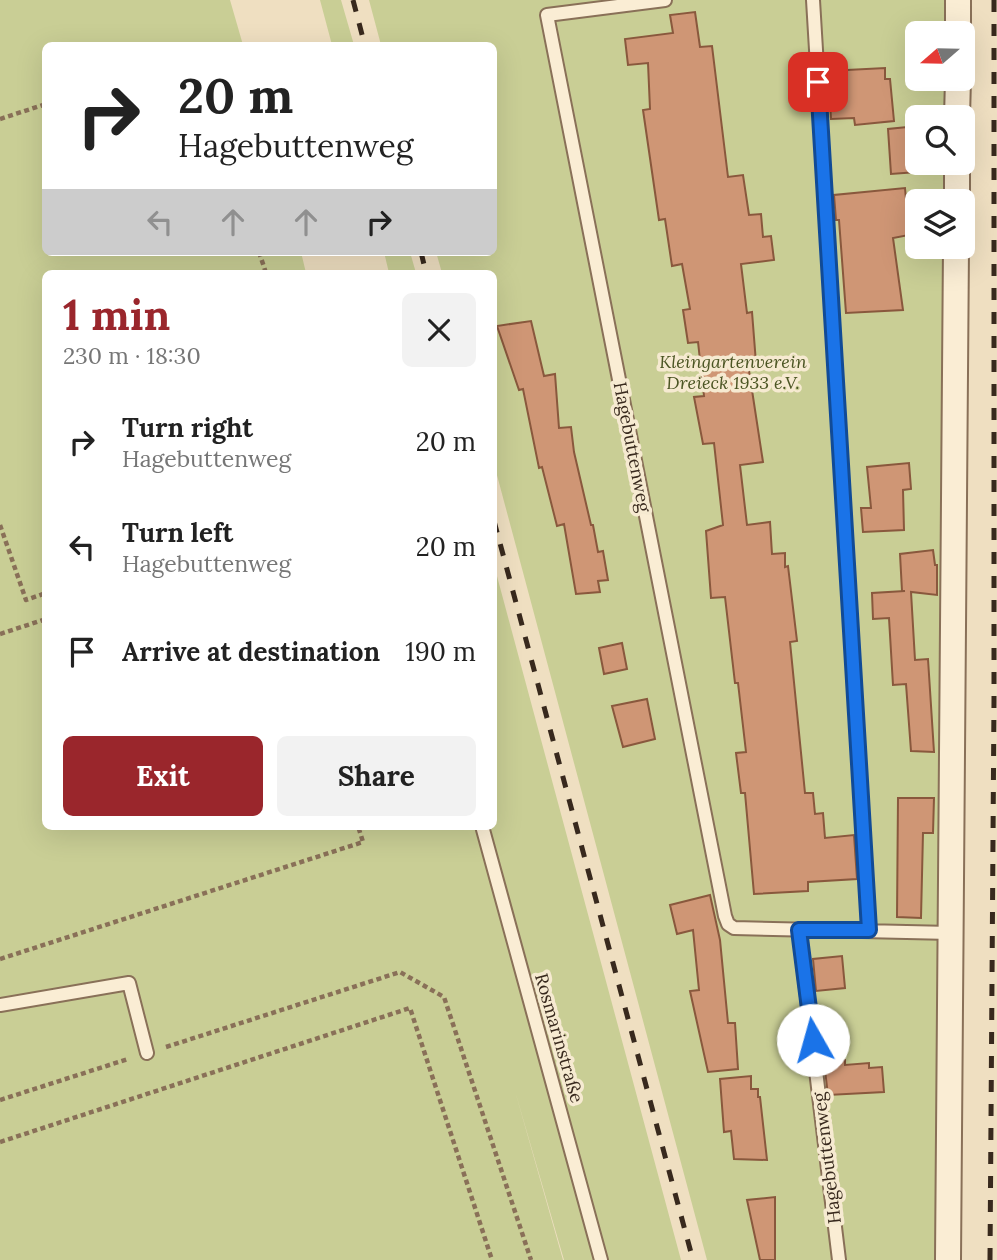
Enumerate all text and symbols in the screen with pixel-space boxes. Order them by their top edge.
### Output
north arrow [905,21,975,91]
map controls [905,21,975,259]
pin [788,52,848,112]
icon: arrive [799,63,837,101]
text: 20 m [178,64,293,126]
icon: right [63,70,154,161]
button: search [905,105,975,175]
text: Hagebuttenweg [178,125,413,166]
button: layers [905,189,975,259]
icon: left [141,203,179,241]
icon: ahead [214,203,252,241]
icon: ahead [287,203,325,241]
icon: right [360,203,398,241]
text: 1 min [63,288,170,342]
button: close [402,293,476,367]
text: 230 m · 18:30 [63,341,201,370]
park label: Kleingartenverein Dreieck 1933 e.V. [659,350,807,394]
street label: Hagebuttenweg [609,380,657,515]
text: Turn right [122,411,253,444]
icon: right [63,423,101,461]
text: 20 m [416,425,476,458]
text: Hagebuttenweg [122,444,291,473]
text: Turn left [122,516,233,549]
icon: left [63,528,101,566]
text: 20 m [416,530,476,563]
text: Hagebuttenweg [122,549,291,578]
icon: arrive [63,633,101,671]
text: Arrive at destination [122,635,380,668]
text: 190 m [405,635,476,668]
button: Exit [63,736,263,816]
button: Share [277,736,476,816]
street label: Rosmarinstraße [530,971,589,1105]
position arrow [776,1003,850,1077]
street label: Hagebuttenweg [807,1090,846,1225]

